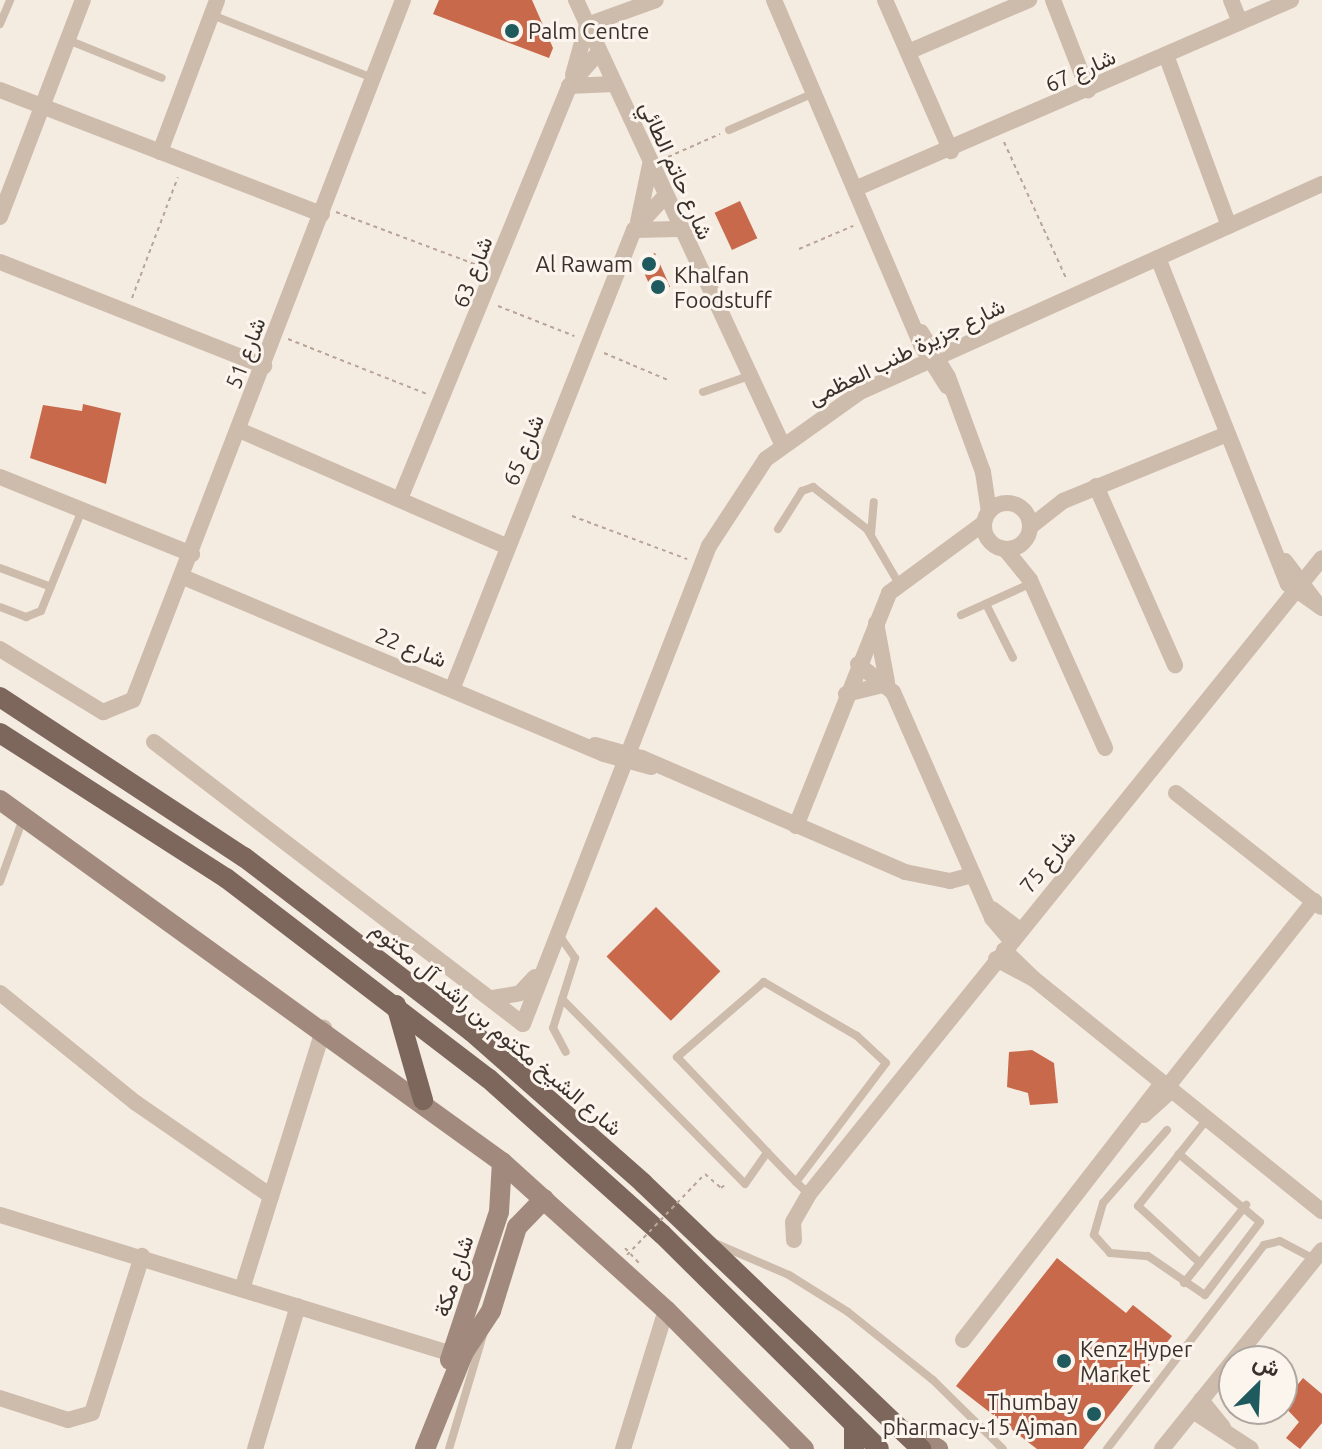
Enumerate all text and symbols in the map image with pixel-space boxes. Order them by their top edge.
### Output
place label: Palm Centre [528,18,649,44]
marker: Palm Centre [503,22,521,40]
street label: شارع 67 [1041,43,1119,97]
street label: شارع حاتم الطائي [635,97,719,243]
street label: شارع 63 [446,233,498,311]
place label: Al Rawam [536,251,633,277]
marker: Al Rawam [640,255,658,273]
place label: Khalfan Foodstuff [674,261,772,312]
marker: Khalfan Foodstuff [649,278,667,296]
street label: شارع جزيرة طنب العظمى [803,292,1009,410]
street label: شارع 51 [219,314,271,392]
street label: شارع 65 [497,411,549,489]
street label: شارع 22 [372,621,450,673]
street label: شارع 75 [1013,824,1081,898]
street label: شارع الشيخ مكتوم بن راشد آل مكتوم [366,915,628,1141]
street label: شارع مكة [428,1232,478,1320]
place label: Kenz Hyper Market [1080,1335,1192,1386]
north arrow [1218,1345,1298,1425]
text: ش [1250,1348,1284,1381]
marker: Kenz Hyper Market [1055,1352,1073,1370]
place label: Thumbay pharmacy-15 Ajman [883,1388,1078,1440]
marker: Thumbay pharmacy-15 Ajman [1085,1405,1103,1423]

